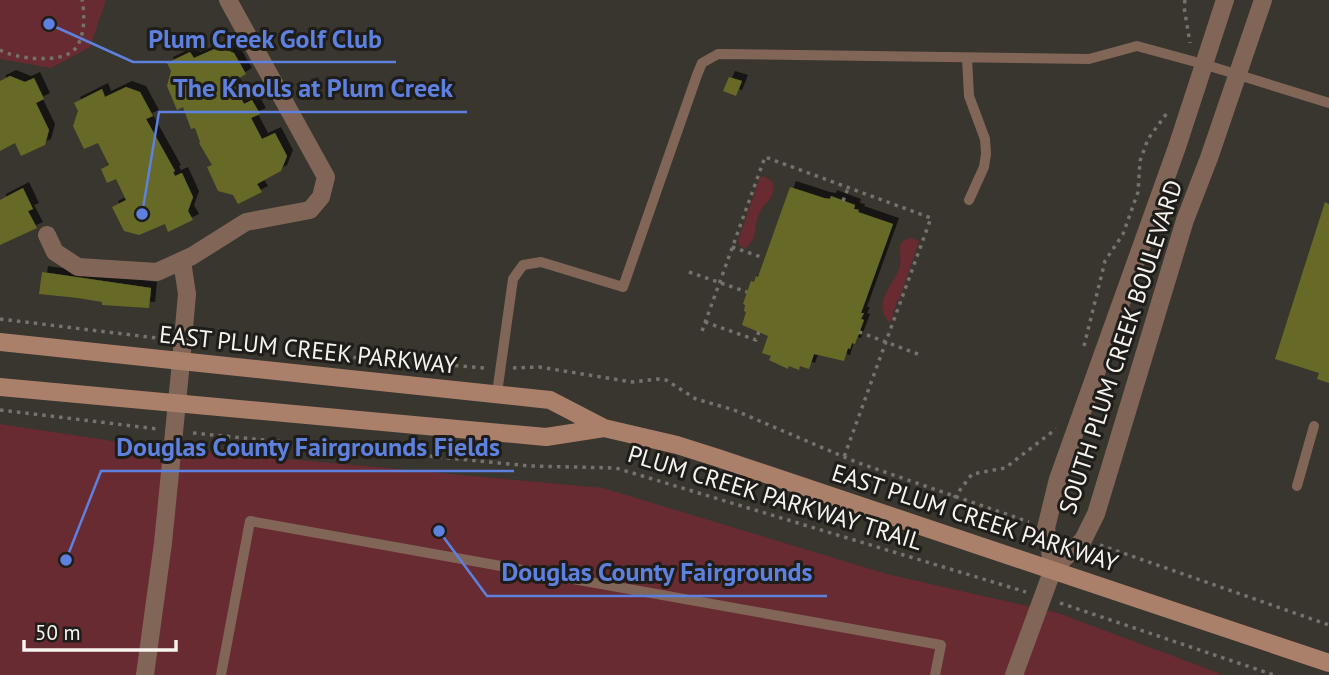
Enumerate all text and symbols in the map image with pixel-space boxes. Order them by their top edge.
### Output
callout: Plum Creek Golf Club [133,15,396,62]
text: Plum Creek Golf Club [148,22,382,55]
callout: The Knolls at Plum Creek [159,65,467,112]
text: The Knolls at Plum Creek [173,71,453,104]
street label: SOUTH PLUM CREEK BOULEVARD [1052,176,1189,518]
street label: EAST PLUM CREEK PARKWAY [158,318,459,381]
callout: Douglas County Fairgrounds Fields [101,424,514,471]
text: Douglas County Fairgrounds Fields [116,430,500,463]
street label: PLUM CREEK PARKWAY TRAIL [624,438,926,557]
street label: EAST PLUM CREEK PARKWAY [828,457,1123,579]
callout: Douglas County Fairgrounds [487,549,827,596]
text: Douglas County Fairgrounds [501,555,813,588]
scale bar [24,608,177,652]
text: 50 m [35,619,81,646]

